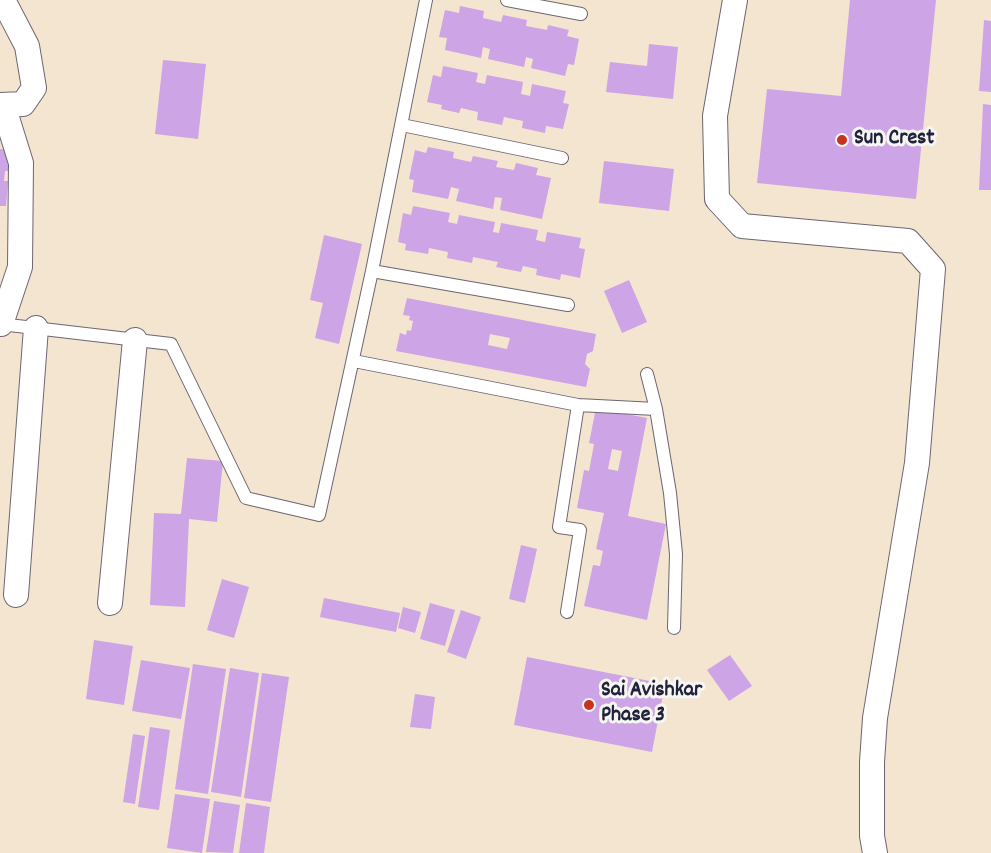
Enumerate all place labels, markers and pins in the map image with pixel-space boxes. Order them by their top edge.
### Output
place label: Sun Crest [854,127,934,153]
marker: Sun Crest [835,133,849,147]
place label: Sai Avishkar Phase 3 [601,679,702,730]
marker: Sai Avishkar Phase 3 [582,698,596,712]

